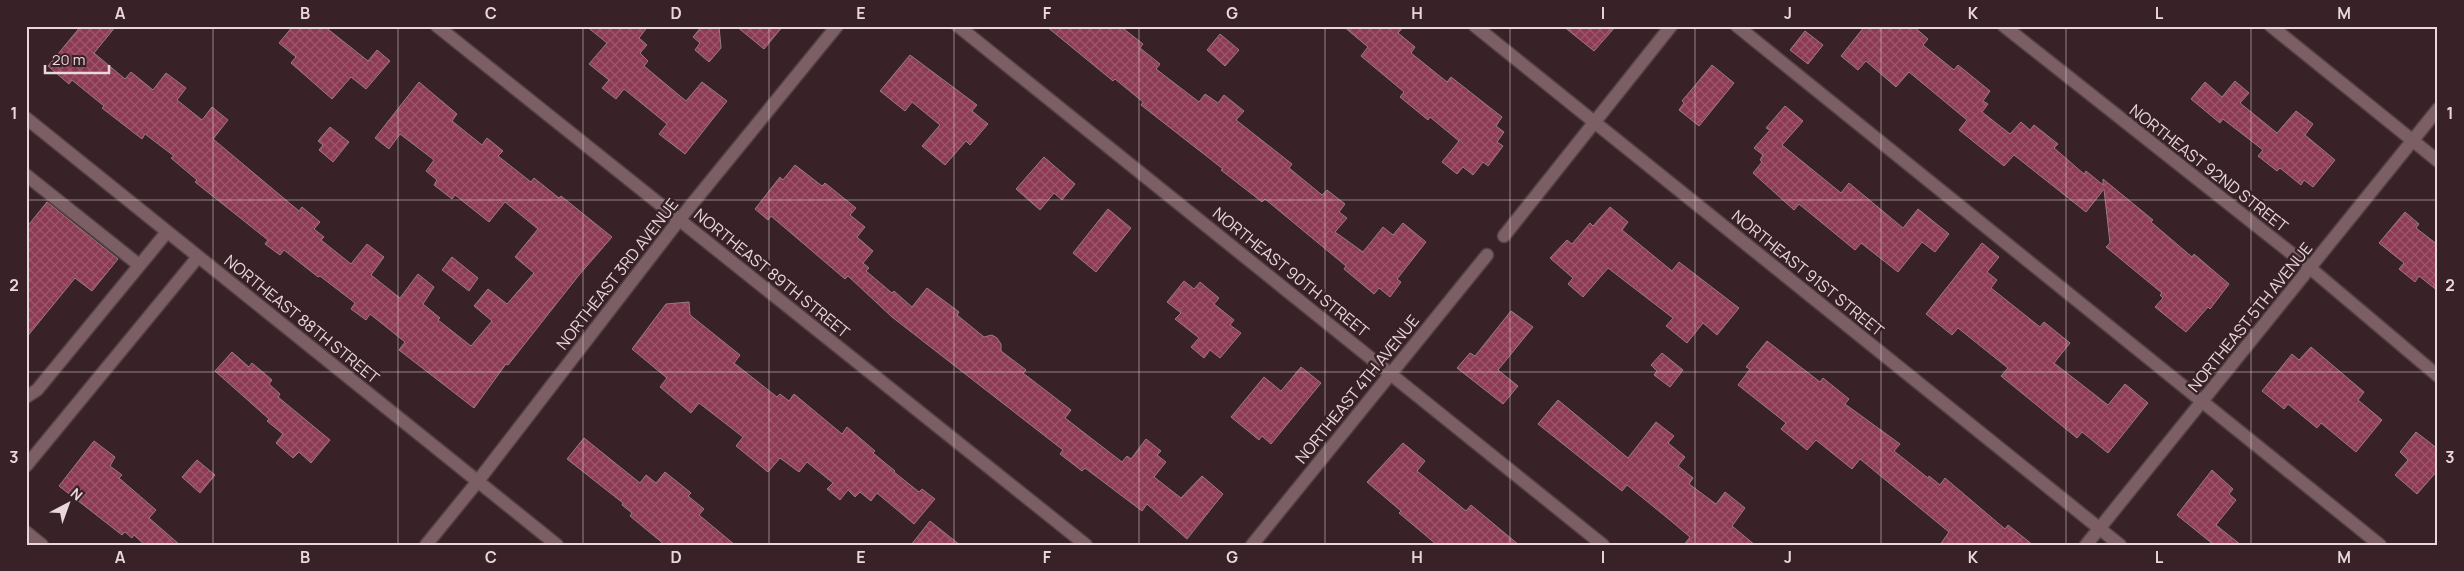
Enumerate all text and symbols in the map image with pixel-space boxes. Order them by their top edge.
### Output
text: A [115,2,126,24]
text: B [300,2,310,24]
text: C [485,2,497,24]
text: D [670,2,682,24]
text: E [856,2,866,24]
text: F [1043,2,1052,24]
text: G [1226,2,1238,24]
text: H [1411,2,1423,24]
text: I [1601,2,1605,24]
text: J [1784,2,1792,24]
text: K [1968,2,1979,24]
text: L [2155,2,2164,24]
text: M [2337,2,2351,24]
scale bar [45,42,109,74]
text: 20 m [52,49,85,70]
street label: NORTHEAST 92ND STREET [2125,99,2293,237]
text: 1 [10,102,18,124]
text: 1 [2446,102,2454,124]
street label: NORTHEAST 3RD AVENUE [551,194,683,354]
street label: NORTHEAST 90TH STREET [1208,202,1374,342]
street label: NORTHEAST 89TH STREET [690,203,855,343]
street label: NORTHEAST 91ST STREET [1727,205,1889,342]
street label: NORTHEAST 5TH AVENUE [2183,238,2317,396]
street label: NORTHEAST 88TH STREET [220,249,385,389]
text: 2 [9,274,19,296]
text: 2 [2445,274,2455,296]
street label: NORTHEAST 4TH AVENUE [1290,310,1424,468]
text: 3 [9,446,19,468]
text: 3 [2445,446,2455,468]
north arrow [42,478,92,528]
text: N [67,483,87,504]
text: A [115,546,126,568]
text: B [300,546,310,568]
text: C [485,546,497,568]
text: D [670,546,682,568]
text: E [856,546,866,568]
text: F [1043,546,1052,568]
text: G [1226,546,1238,568]
text: H [1411,546,1423,568]
text: I [1601,546,1605,568]
text: J [1784,546,1792,568]
text: K [1968,546,1979,568]
text: L [2155,546,2164,568]
text: M [2337,546,2351,568]

